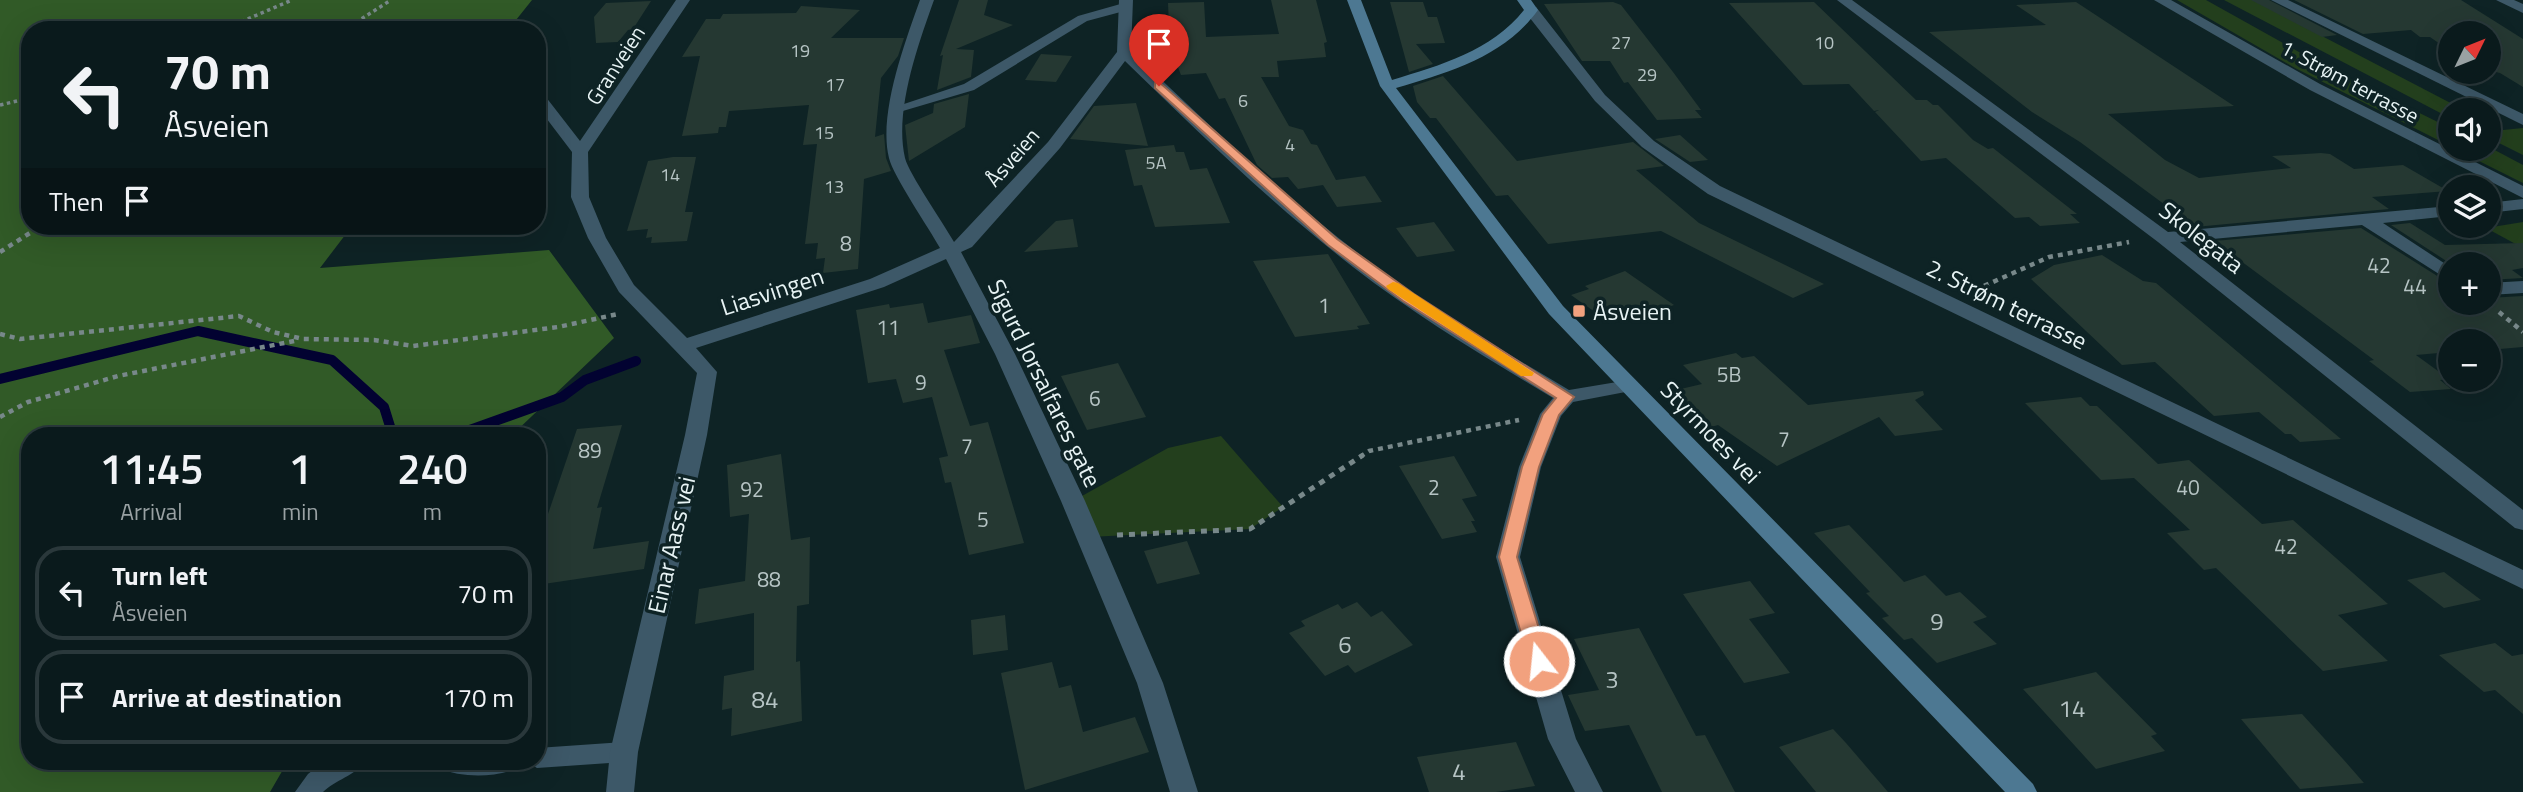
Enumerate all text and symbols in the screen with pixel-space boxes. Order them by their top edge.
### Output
pin [1129,14,1189,86]
street label: Granveien [577,19,653,111]
north arrow [2438,21,2501,84]
map controls [2438,21,2501,392]
icon: arrive [1140,25,1178,63]
house number: 27 [1611,29,1631,56]
house number: 10 [1814,29,1834,56]
street label: 1. Strøm terrasse [2275,31,2425,131]
text: 70 m [164,33,271,108]
house number: 19 [790,37,810,64]
icon: left [49,49,140,140]
house number: 29 [1637,61,1657,88]
house number: 17 [825,71,845,98]
house number: 6 [1238,87,1248,114]
button: sound [2438,98,2501,161]
text: Åsveien [164,101,269,149]
house number: 15 [814,119,834,146]
street label: Åsveien [977,120,1047,194]
house number: 4 [1285,131,1295,158]
house number: 5A [1146,149,1167,176]
house number: 14 [660,161,680,188]
house number: 13 [824,173,844,200]
button: layers [2438,175,2501,238]
text: Then [49,182,104,221]
icon: arrive [118,182,156,220]
street label: Skolegata [2152,192,2252,282]
house number: 8 [840,227,852,259]
house number: 42 [2367,249,2391,281]
street label: 2. Strøm terrasse [1921,250,2093,358]
button: + [2438,252,2501,315]
street label: Liasvingen [716,257,828,325]
house number: 44 [2403,270,2427,302]
street label: Sigurd Jorsalfares gate [979,273,1111,493]
house number: 1 [1318,289,1330,321]
place label: Åsveien [1593,293,1672,329]
marker: Åsveien [1571,303,1587,319]
house number: 11 [876,311,900,343]
button: − [2438,329,2501,392]
house number: 5B [1717,358,1741,390]
house number: 9 [915,366,927,398]
street label: Styrmoes vei [1653,372,1769,492]
house number: 6 [1089,382,1101,414]
house number: 7 [1778,423,1790,455]
house number: 7 [961,430,973,462]
house number: 89 [578,434,602,466]
text: 11:45 [99,436,204,500]
text: 1 [289,436,312,500]
text: 240 [397,436,468,500]
house number: 2 [1428,471,1440,503]
house number: 40 [2176,471,2200,503]
street label: Einar Aass vei [638,473,704,617]
house number: 92 [740,473,764,505]
text: Arrival [120,494,183,529]
text: min [282,494,319,529]
text: m [423,494,442,529]
house number: 5 [977,503,989,535]
house number: 42 [2274,530,2298,562]
text: Turn left [112,556,207,595]
house number: 88 [757,563,781,595]
icon: left [53,574,91,612]
text: 70 m [457,574,514,613]
text: Åsveien [112,595,188,630]
house number: 9 [1930,603,1944,639]
position arrow [1502,624,1576,698]
house number: 6 [1338,626,1352,662]
house number: 3 [1605,661,1619,697]
icon: arrive [53,678,91,716]
text: Arrive at destination [112,678,342,717]
text: 170 m [443,678,514,717]
house number: 84 [752,681,778,717]
house number: 14 [2059,690,2085,726]
house number: 4 [1452,753,1466,789]

